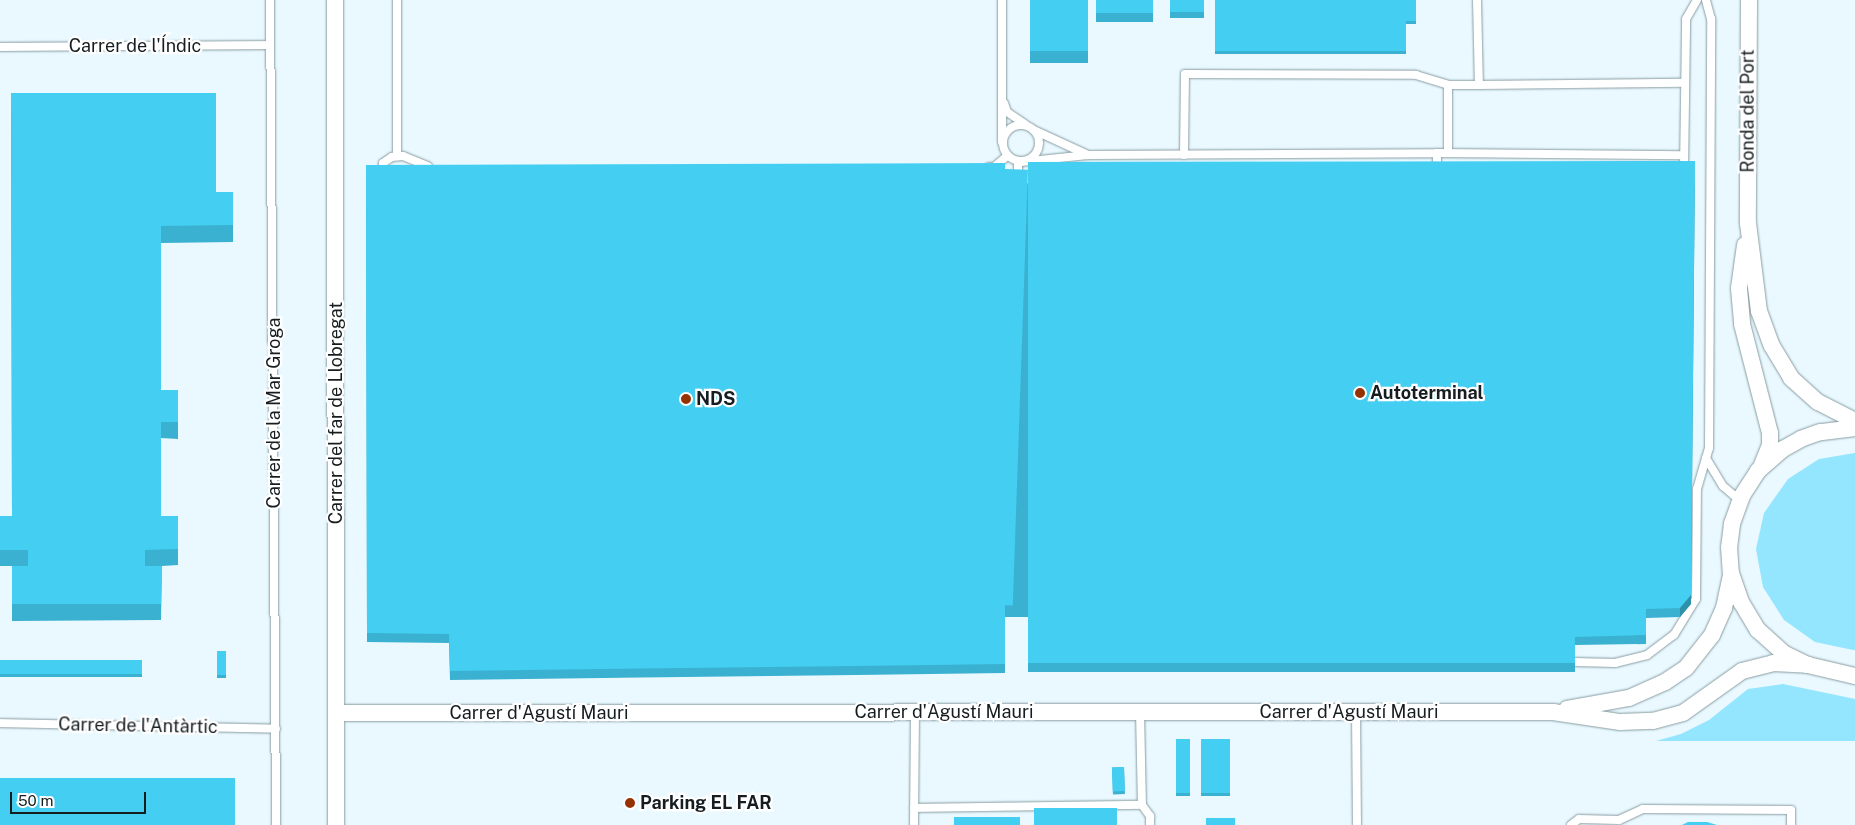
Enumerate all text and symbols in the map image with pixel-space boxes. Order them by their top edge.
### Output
street label: Carrer de l'Índic [69,35,201,57]
street label: Ronda del Port [1737,49,1759,173]
street label: Carrer del far de Llobregat [325,301,347,525]
street label: Carrer de la Mar Groga [263,317,285,509]
place label: Autoterminal [1370,382,1484,404]
marker: Autoterminal [1354,387,1366,399]
place label: NDS [696,388,735,410]
marker: NDS [680,393,692,405]
street label: Carrer d'Agustí Mauri [854,701,1034,723]
street label: Carrer d'Agustí Mauri [1259,701,1439,723]
street label: Carrer d'Agustí Mauri [449,702,629,724]
street label: Carrer de l'Antàrtic [58,714,218,738]
scale bar [12,782,149,814]
text: 50 m [18,792,53,809]
place label: Parking EL FAR [640,792,772,814]
marker: Parking EL FAR [624,797,636,809]

